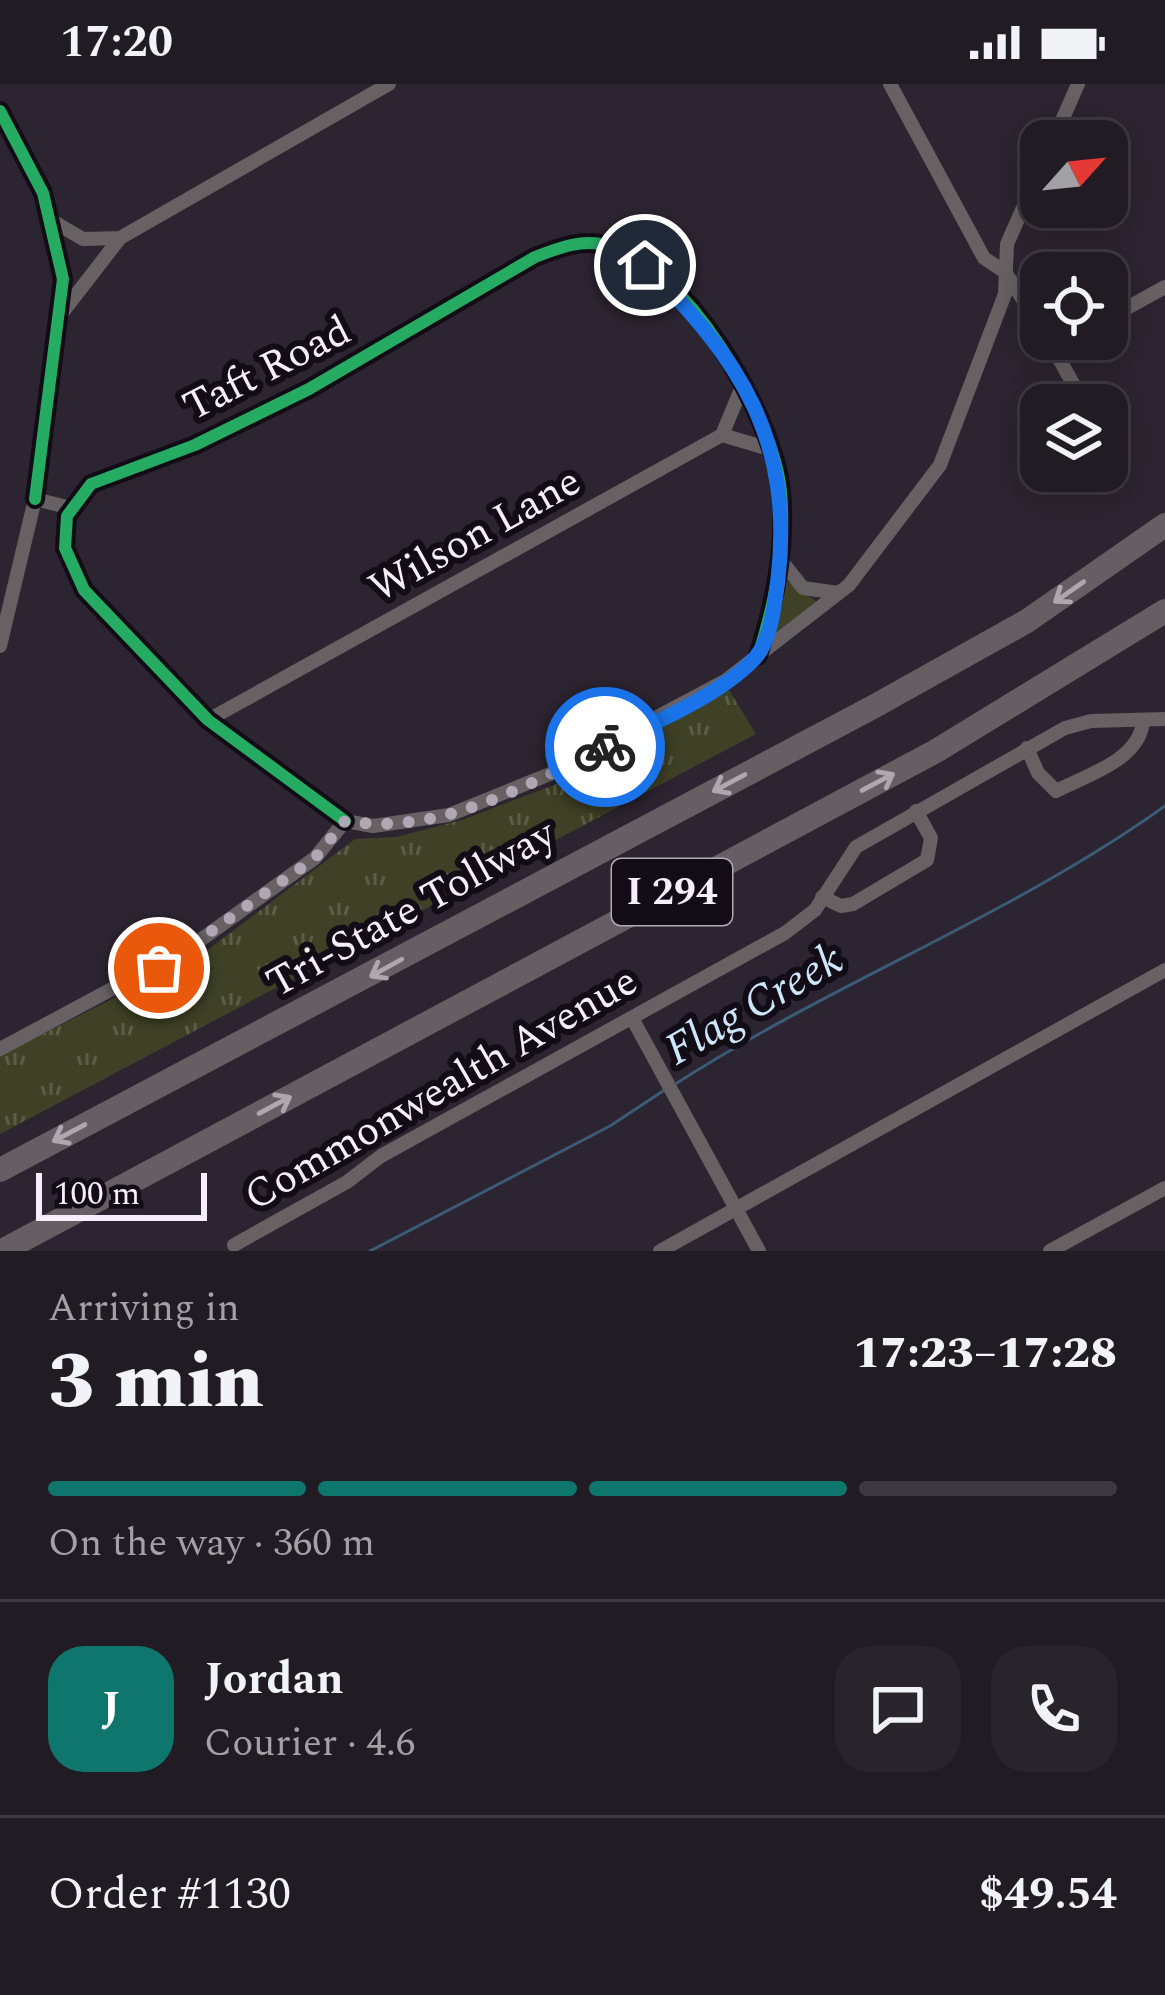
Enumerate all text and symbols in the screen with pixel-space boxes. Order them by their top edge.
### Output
text: 17:20 [60,8,173,77]
north arrow [1020,120,1128,228]
map controls [1020,120,1128,492]
pin [594,214,696,316]
icon: home [612,232,678,298]
button: locate [1020,252,1128,360]
street label: Taft Road [172,300,362,438]
button: layers [1020,384,1128,492]
street label: Wilson Lane [357,451,593,619]
one-way arrow [1053,579,1086,604]
courier [545,687,665,807]
icon: bike [572,714,638,780]
one-way arrow [859,770,894,793]
one-way arrow [713,772,748,795]
street label: Tri-State Tollway [255,802,569,1015]
road number: I 294 [612,859,732,925]
pin [108,917,210,1019]
water label: Flag Creek [652,926,856,1084]
icon: bag [126,935,192,1001]
street label: Commonwealth Avenue [232,950,650,1228]
one-way arrow [369,957,404,980]
one-way arrow [256,1093,292,1116]
one-way arrow [51,1123,87,1146]
scale bar [36,1167,207,1220]
text: 100 m [54,1169,140,1219]
text: Arriving in [48,1279,240,1338]
text: 17:23–17:28 [853,1319,1117,1388]
text: 3 min [48,1323,264,1442]
text: On the way · 360 m [48,1514,375,1573]
text: Jordan [204,1645,344,1714]
button: chat [835,1646,961,1772]
button: phone [991,1646,1117,1772]
text: J [101,1674,121,1743]
text: Courier · 4.6 [204,1714,415,1773]
text: Order #1130 [48,1860,291,1929]
text: $49.54 [979,1860,1117,1929]

